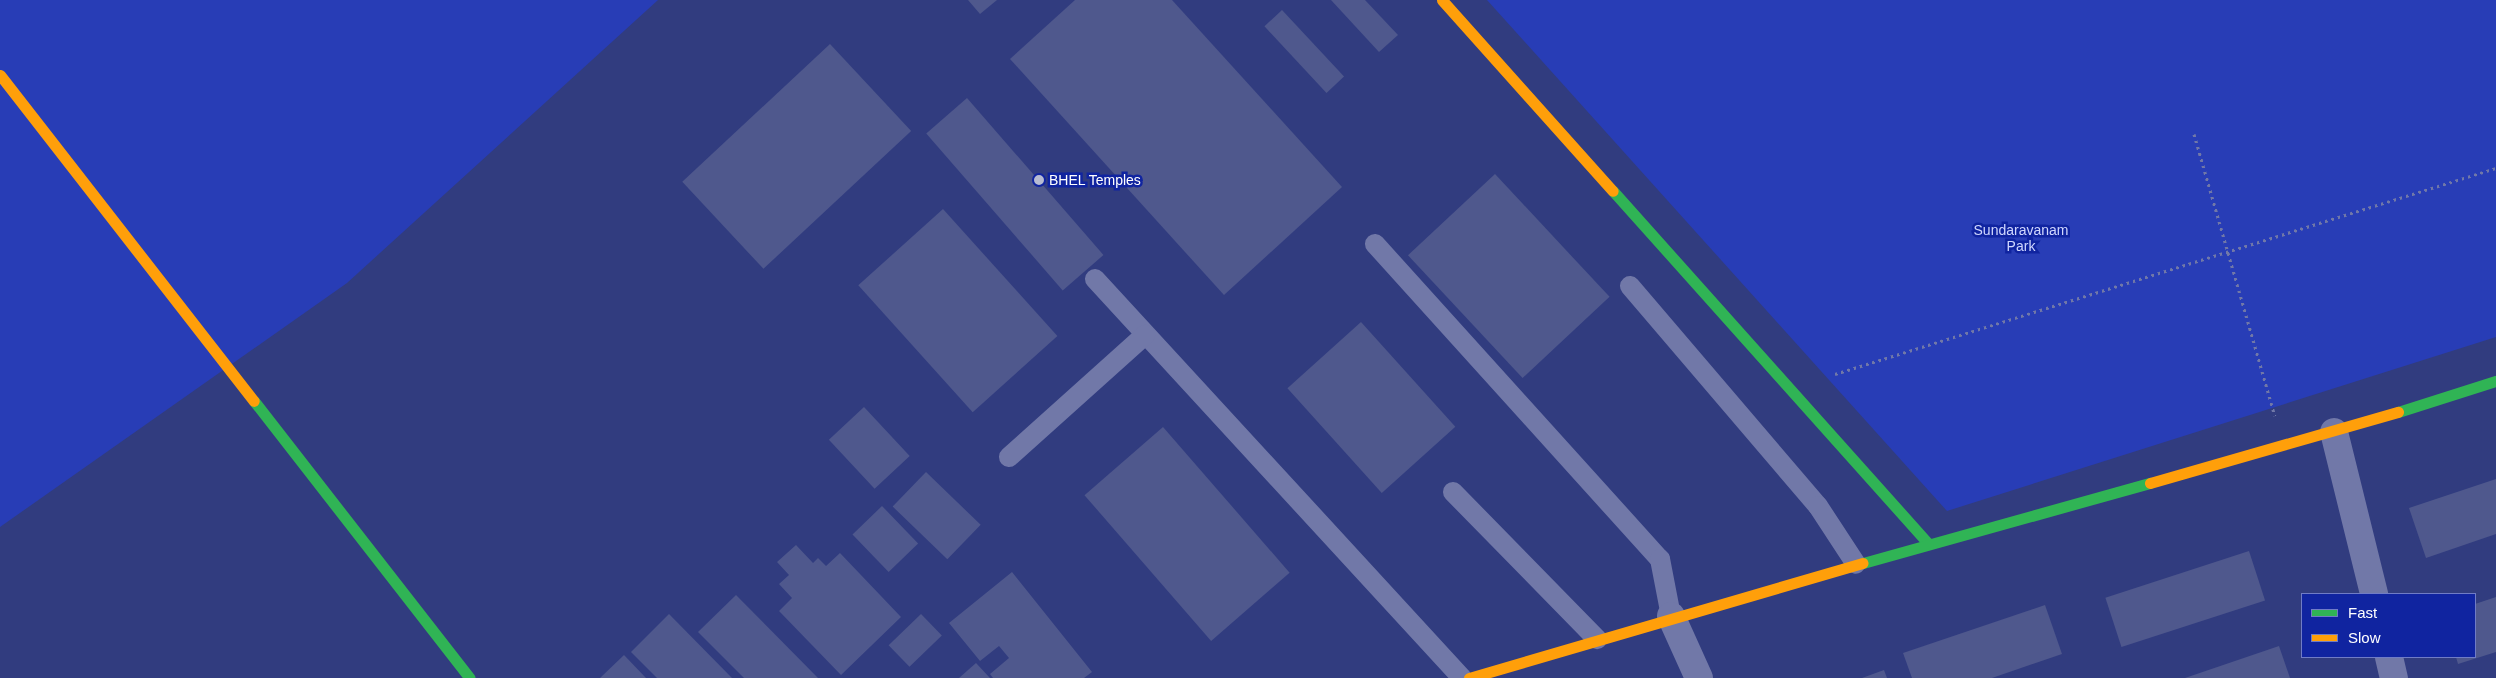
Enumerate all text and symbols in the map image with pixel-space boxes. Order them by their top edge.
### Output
place label: BHEL Temples [1049,172,1142,188]
marker: BHEL Temples [1033,174,1045,186]
park label: Sundaravanam Park [1974,222,2068,254]
legend [2301,593,2476,658]
text: Fast [2348,604,2377,621]
text: Slow [2348,629,2381,646]

